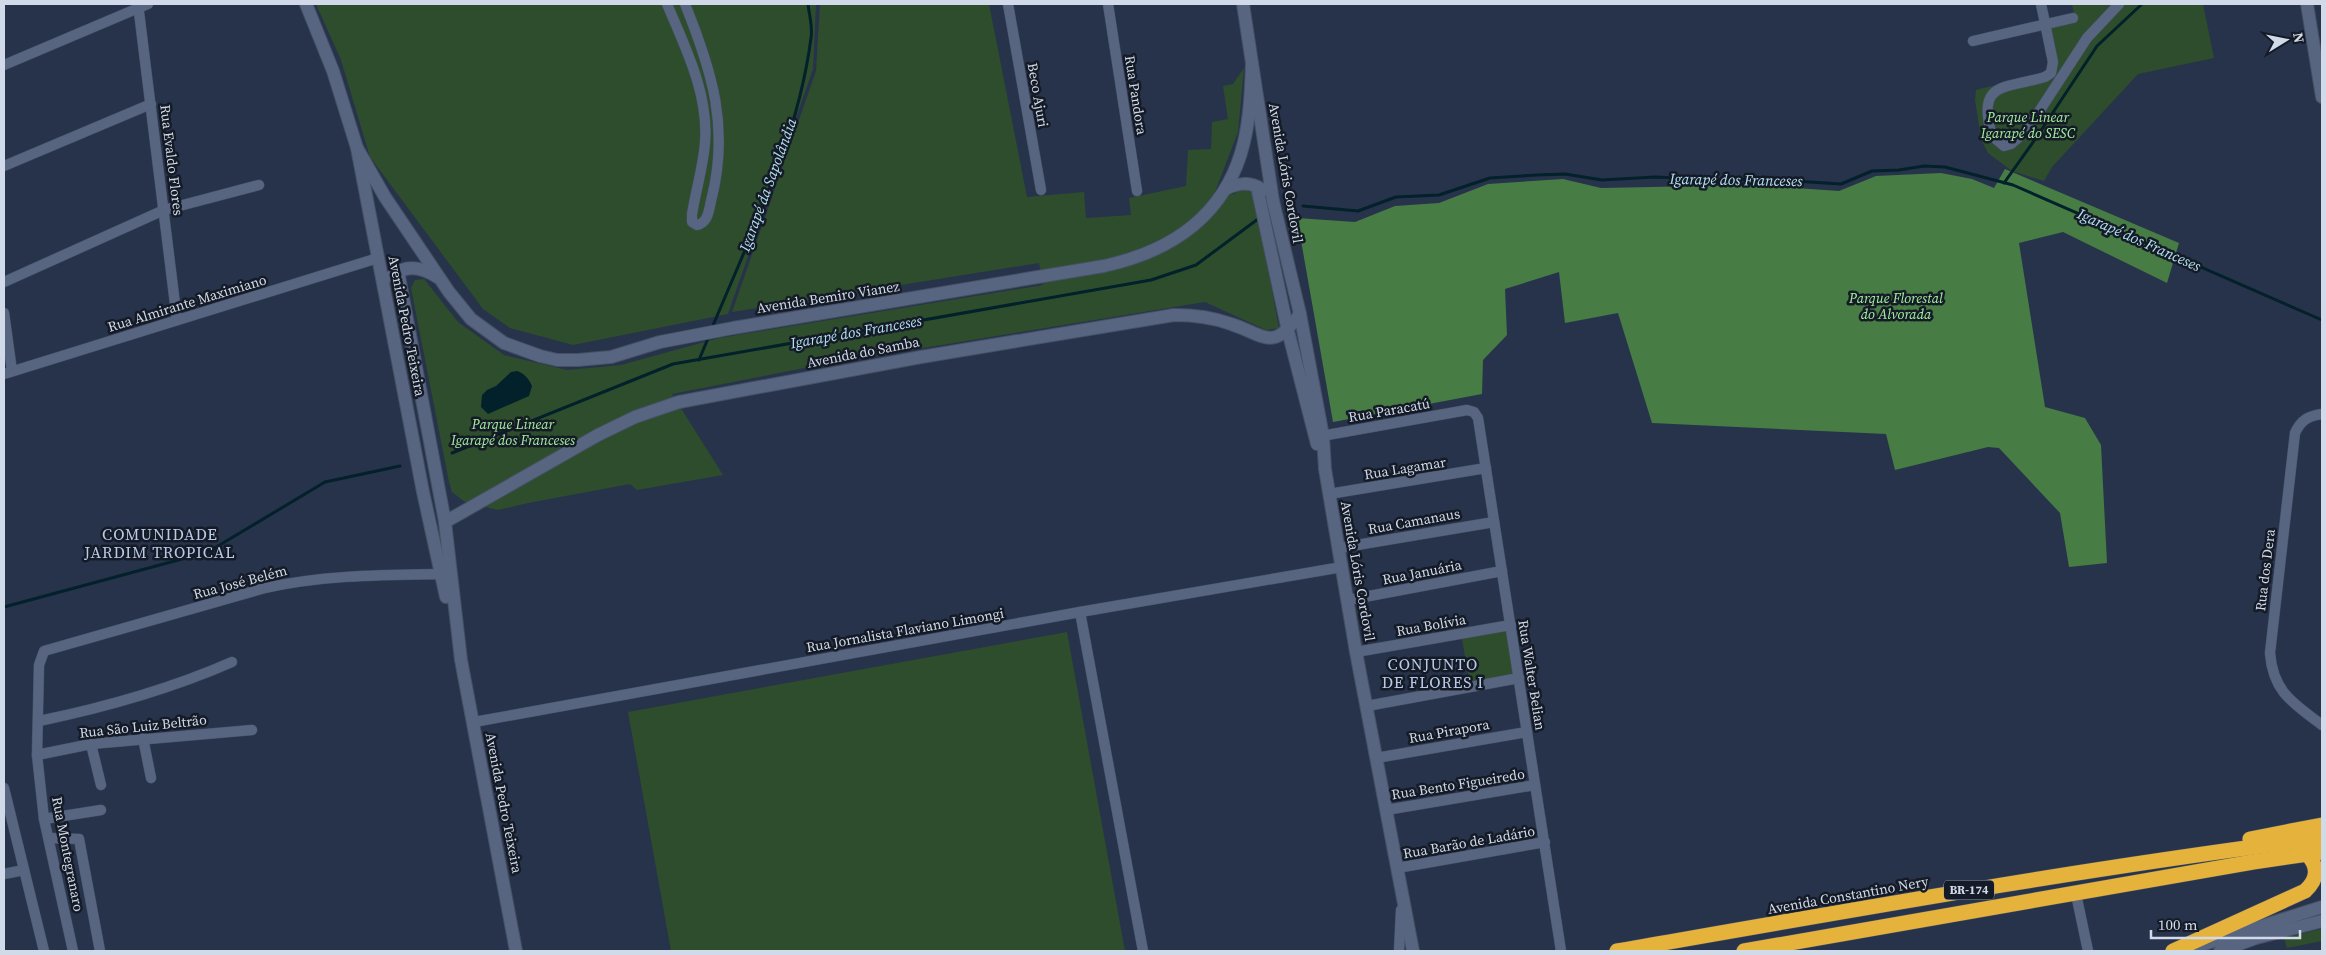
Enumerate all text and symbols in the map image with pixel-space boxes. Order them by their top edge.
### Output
north arrow [2261,15,2311,65]
text: N [2288,31,2310,45]
street label: Rua Pandora [1120,54,1152,137]
street label: Beco Ajuri [1023,61,1053,129]
street label: Avenida Lóris Cordovil [1264,101,1308,245]
street label: Rua Evaldo Flores [155,103,189,217]
park label: Parque Linear Igarapé do SESC [1980,107,2076,143]
water label: Igarapé da Sapolândia [733,115,801,255]
water label: Igarapé dos Franceses [1668,168,1803,191]
water label: Igarapé dos Franceses [2073,203,2205,276]
street label: Avenida Pedro Teixeira [384,254,431,399]
street label: Rua Almirante Maximiano [105,269,269,337]
street label: Avenida Bemiro Vianez [755,276,902,318]
park label: Parque Florestal do Alvorada [1848,288,1943,324]
water label: Igarapé dos Franceses [788,310,924,354]
street label: Avenida do Samba [805,331,922,373]
street label: Rua Paracatú [1347,393,1431,427]
park label: Parque Linear Igarapé dos Franceses [450,414,576,450]
street label: Rua Lagamar [1363,452,1447,484]
street label: Avenida Lóris Cordovil [1336,499,1380,643]
street label: Rua Camanaus [1367,503,1461,539]
district label: COMUNIDADE JARDIM TROPICAL [83,523,236,563]
street label: Rua dos Dera [2250,527,2280,612]
street label: Rua Januária [1381,554,1464,589]
street label: Rua José Belém [191,560,289,604]
street label: Rua Jornalista Flaviano Limongi [805,603,1005,657]
street label: Rua Bolívia [1395,609,1468,641]
street label: Rua Walter Belian [1513,618,1551,732]
district label: CONJUNTO DE FLORES I [1382,653,1484,693]
street label: Rua São Luiz Beltrão [78,709,208,743]
street label: Rua Pirapora [1407,714,1492,748]
street label: Avenida Pedro Teixeira [481,731,528,876]
street label: Rua Bento Figueiredo [1390,764,1526,804]
street label: Rua Montegranaro [47,795,89,914]
street label: Rua Barão de Ladário [1401,820,1537,863]
street label: Avenida Constantino Nery [1766,871,1931,919]
road number: BR-174 [1944,880,1994,900]
scale bar [2151,908,2300,940]
text: 100 m [2158,914,2198,935]

